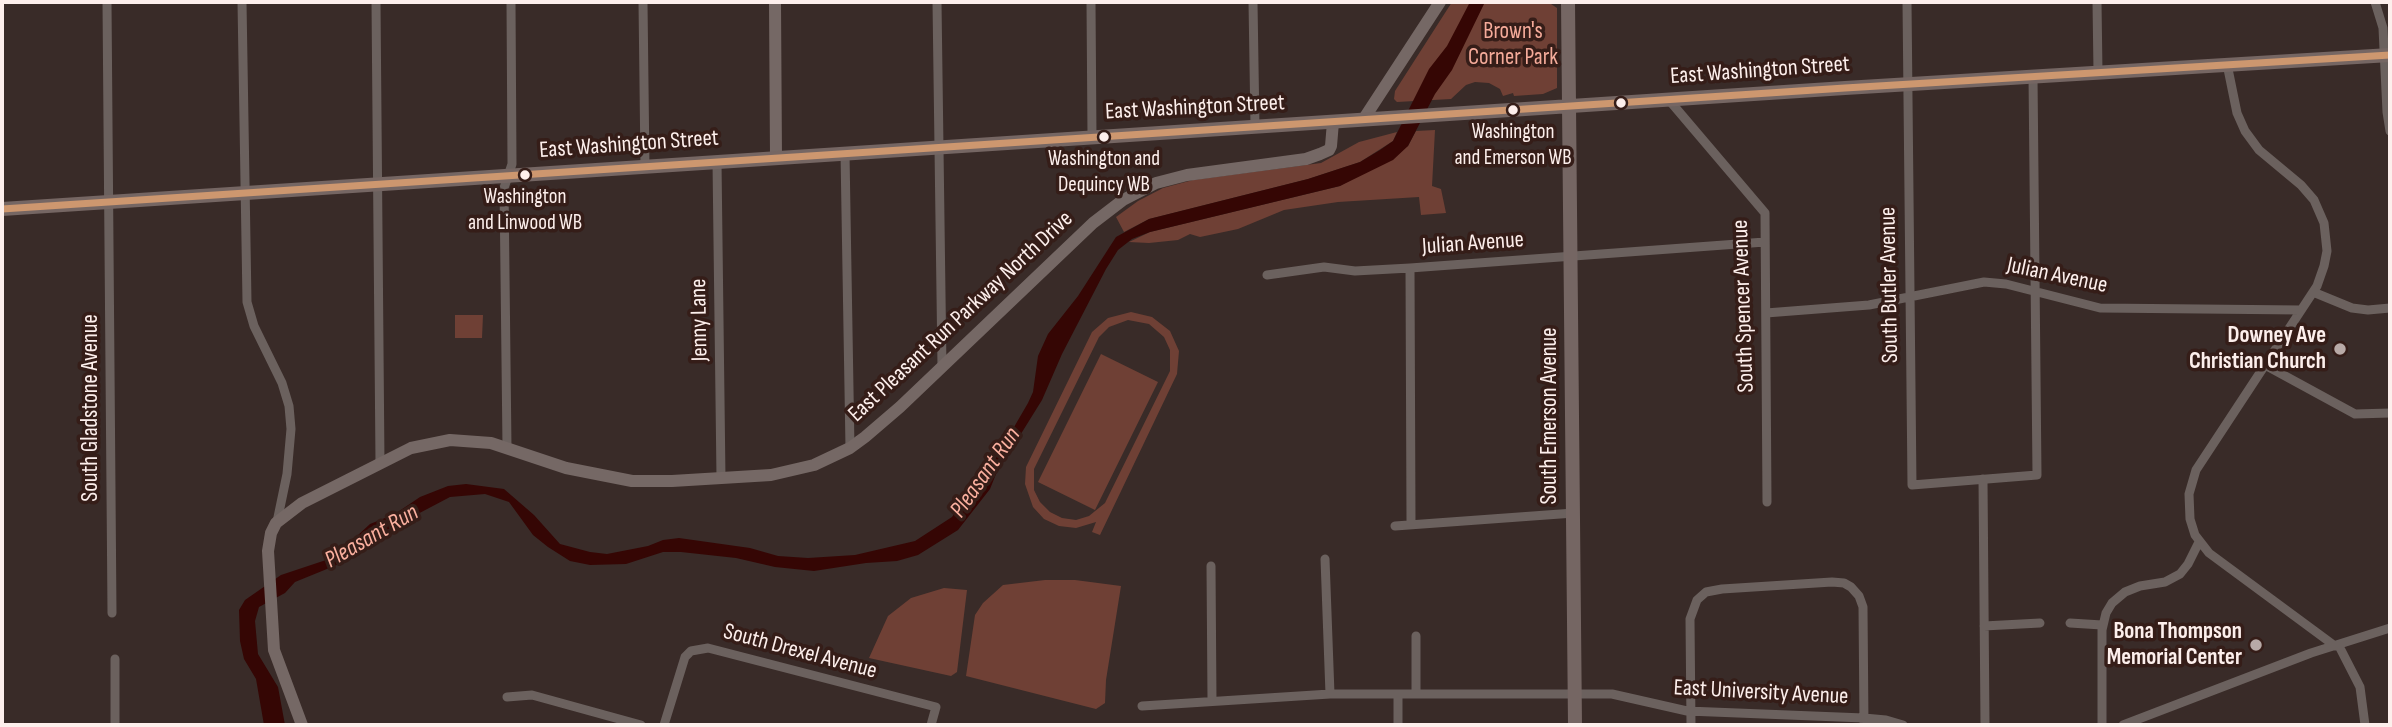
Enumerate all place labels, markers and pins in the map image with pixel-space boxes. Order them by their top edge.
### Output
unlabelled marker [1614,96,1628,110]
marker: Washington and Emerson WB [1506,103,1520,117]
place label: Washington and Emerson WB [1454,120,1572,170]
marker: Washington and Dequincy WB [1097,130,1111,144]
place label: Washington and Dequincy WB [1048,147,1160,197]
marker: Washington and Linwood WB [518,168,532,182]
place label: Washington and Linwood WB [468,185,582,235]
place label: Downey Ave Christian Church [2189,322,2326,376]
marker: Downey Ave Christian Church [2332,341,2348,357]
place label: Bona Thompson Memorial Center [2107,618,2242,672]
marker: Bona Thompson Memorial Center [2248,637,2264,653]

